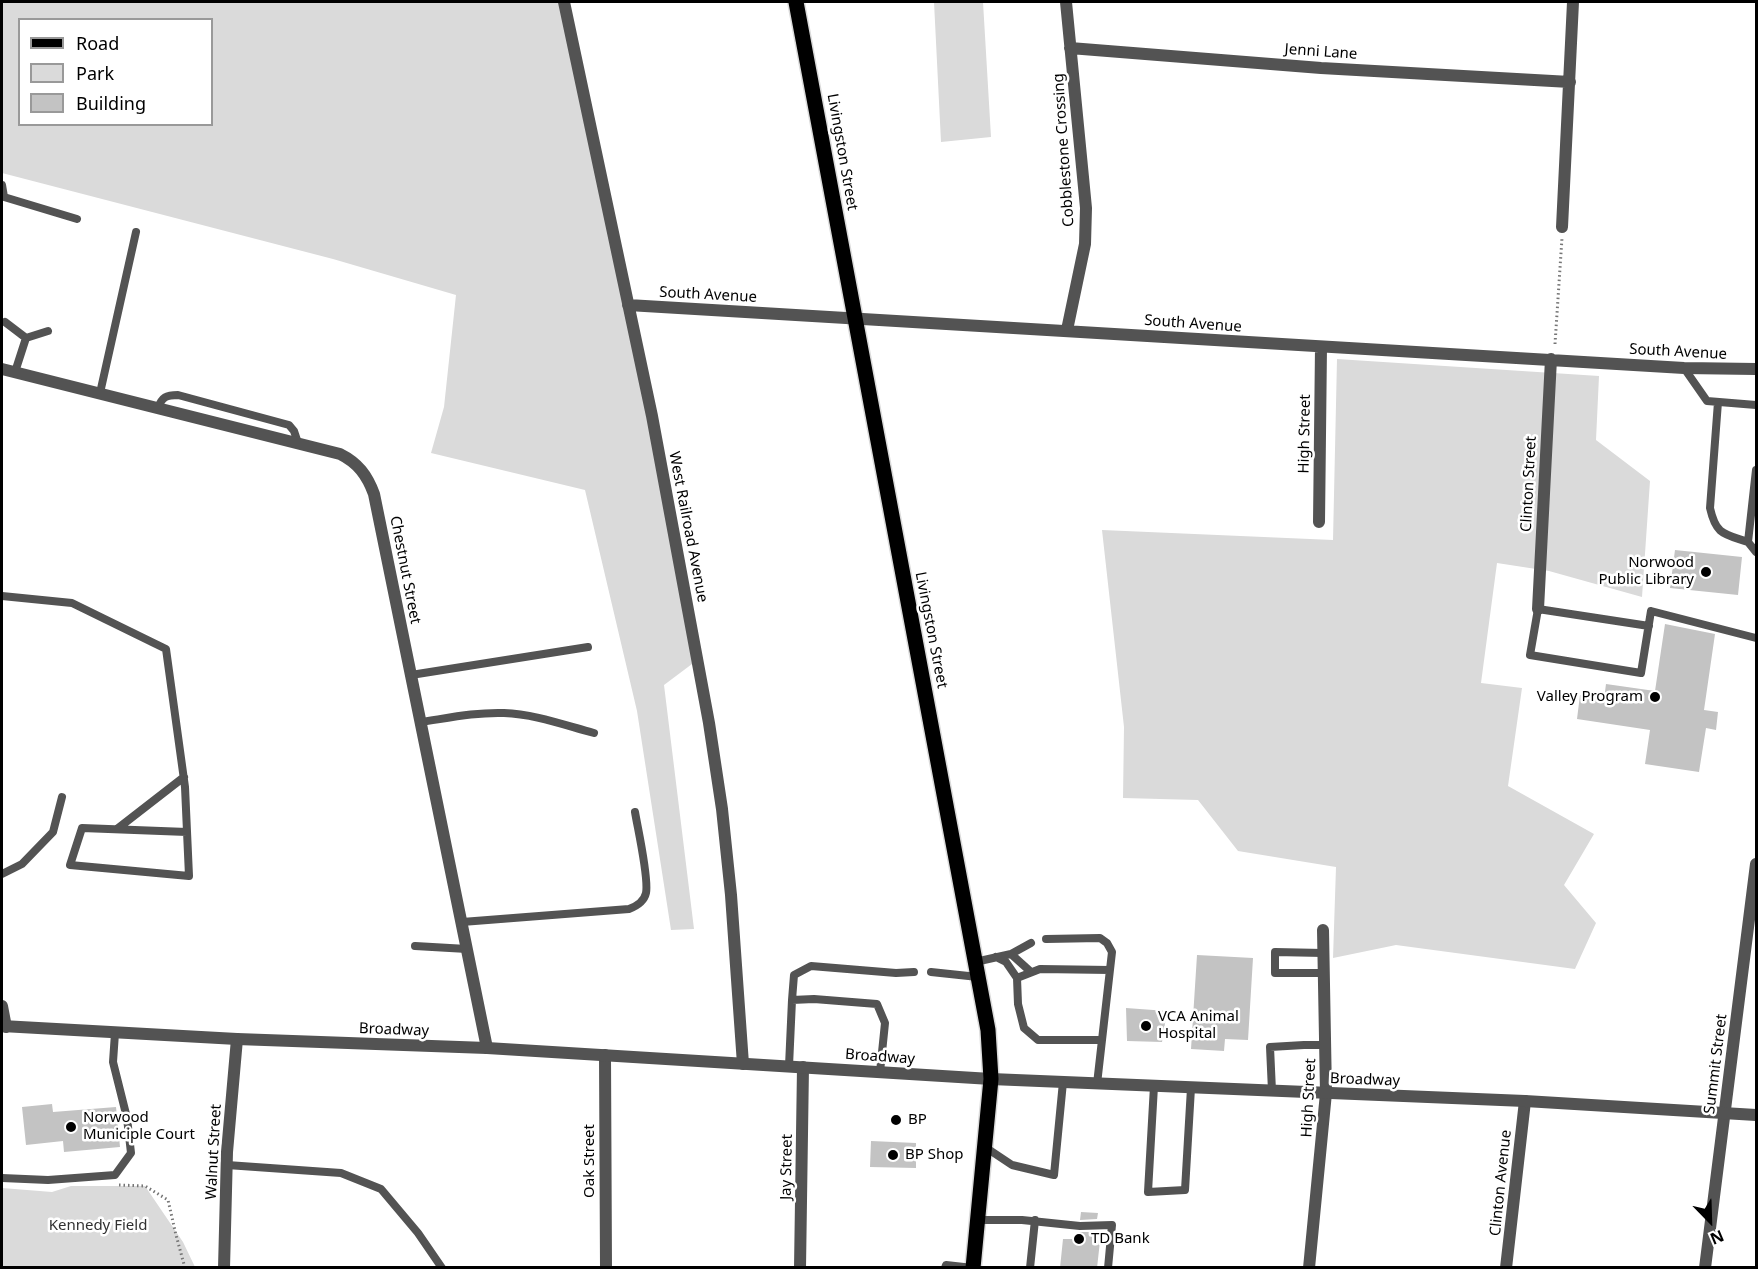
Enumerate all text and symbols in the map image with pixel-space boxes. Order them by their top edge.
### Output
legend [18,18,213,126]
text: Road [76,31,119,55]
street label: Jenni Lane [1284,40,1358,64]
text: Park [76,61,114,85]
street label: Cobblestone Crossing [1050,73,1078,227]
text: Building [76,91,146,115]
street label: Livingston Street [823,92,861,212]
street label: South Avenue [659,283,757,307]
street label: South Avenue [1144,312,1242,336]
street label: South Avenue [1629,340,1727,364]
street label: High Street [1295,394,1315,474]
street label: Clinton Street [1517,436,1541,532]
street label: West Railroad Avenue [665,450,711,604]
street label: Chestnut Street [386,515,424,625]
place label: Norwood Public Library [1598,554,1694,589]
marker: Norwood Public Library [1699,565,1713,579]
street label: Livingston Street [911,570,951,690]
place label: Valley Program [1537,688,1643,706]
marker: Valley Program [1648,690,1662,704]
place label: VCA Animal Hospital [1158,1008,1239,1043]
street label: Summit Street [1701,1013,1731,1115]
marker: VCA Animal Hospital [1139,1019,1153,1033]
street label: Broadway [359,1020,429,1040]
street label: Broadway [844,1046,916,1068]
street label: High Street [1298,1058,1320,1138]
street label: Broadway [1330,1070,1400,1090]
street label: Walnut Street [203,1104,225,1200]
place label: Norwood Municiple Court [83,1109,195,1144]
place label: BP [908,1111,927,1129]
marker: BP [889,1113,903,1127]
marker: Norwood Municiple Court [64,1120,78,1134]
street label: Oak Street [581,1124,599,1198]
street label: Clinton Avenue [1486,1129,1516,1237]
street label: Jay Street [777,1134,797,1200]
place label: BP Shop [905,1146,964,1164]
marker: BP Shop [886,1148,900,1162]
north arrow [1680,1191,1740,1251]
park label: Kennedy Field [49,1217,147,1235]
text: N [1707,1225,1727,1250]
place label: TD Bank [1091,1230,1150,1248]
marker: TD Bank [1072,1232,1086,1246]

